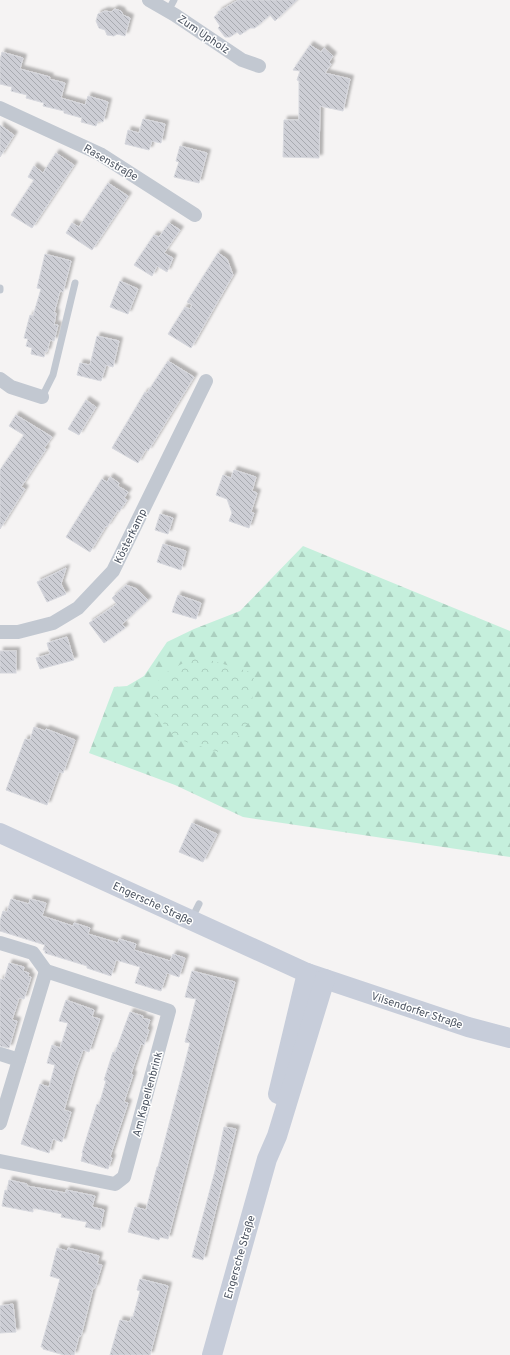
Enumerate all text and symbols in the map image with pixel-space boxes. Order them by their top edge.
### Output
street label: Zum Upholz [175,12,232,57]
street label: Rasenstraße [81,142,140,184]
street label: Kösterkamp [112,507,150,566]
street label: Engersche Straße [110,879,195,929]
street label: Vilsendorfer Straße [369,990,464,1032]
street label: Am Kapellenbrink [130,1050,166,1139]
street label: Engersche Straße [221,1214,259,1301]

